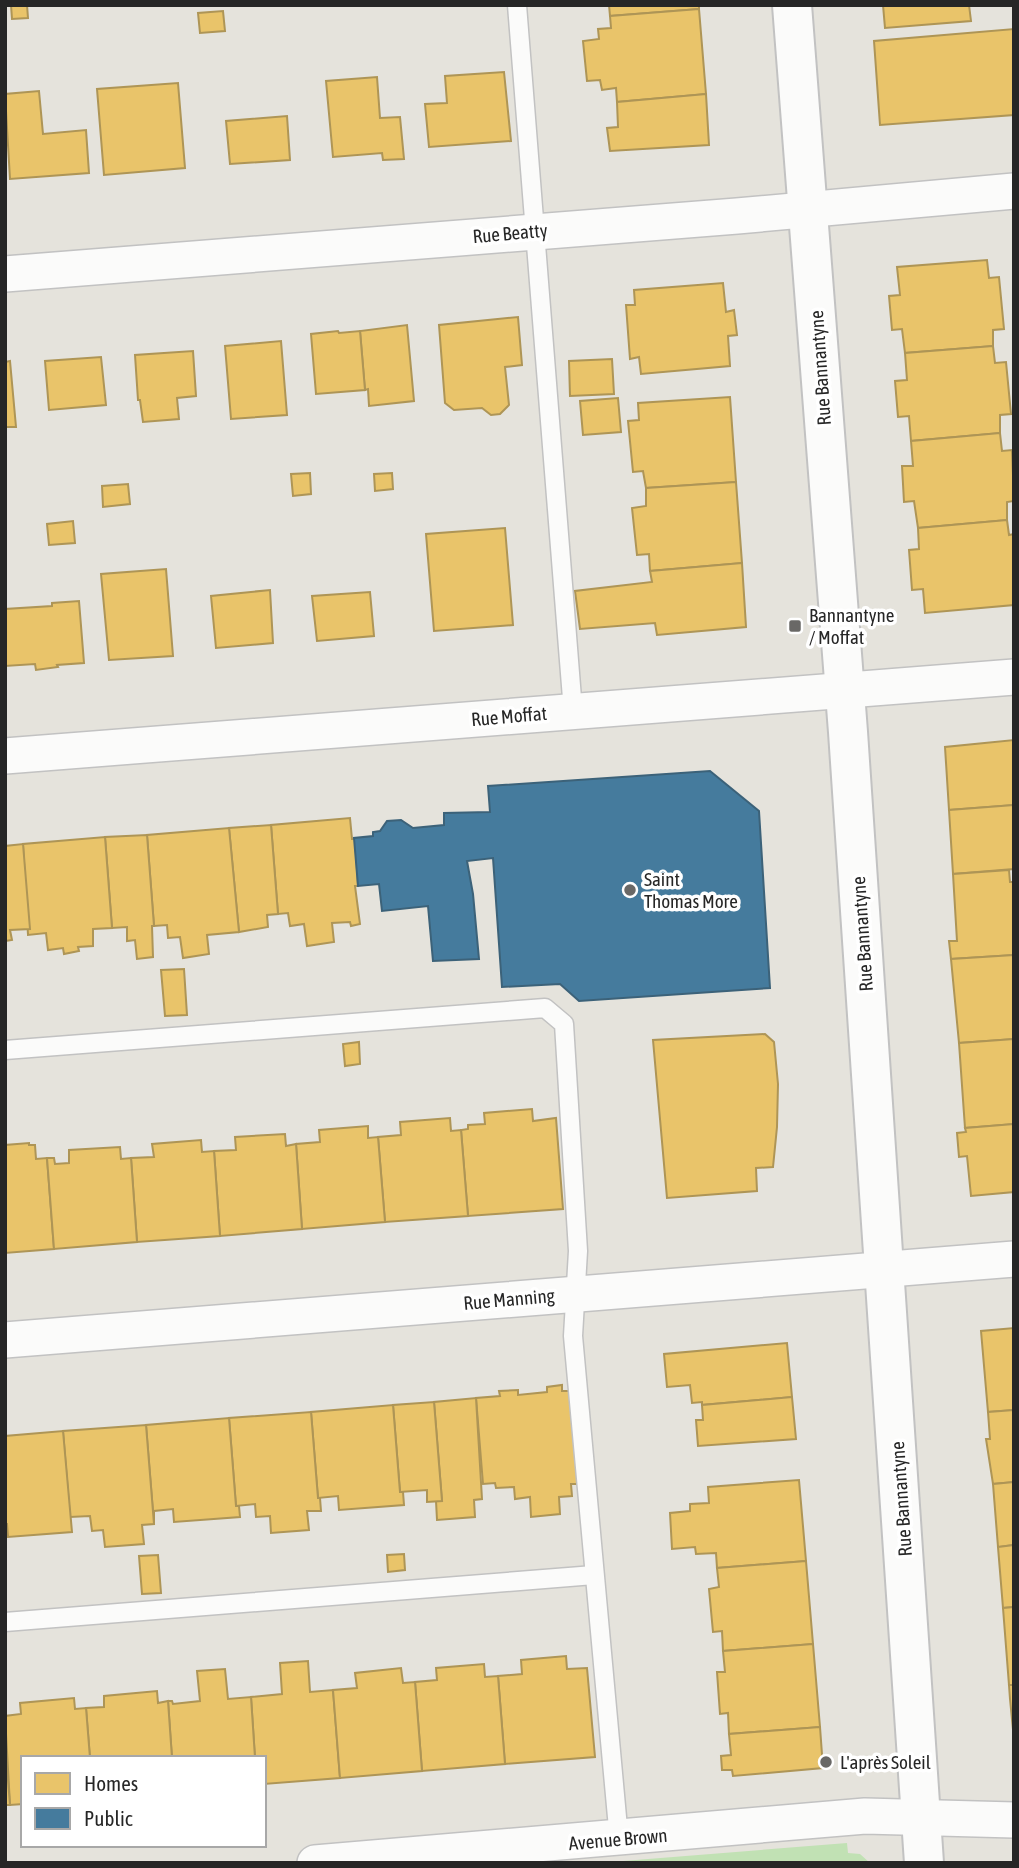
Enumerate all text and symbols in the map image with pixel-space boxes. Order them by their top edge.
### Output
street label: Rue Beatty [472,219,549,247]
street label: Rue Bannantyne [805,310,835,426]
place label: Bannantyne / Moffat [809,604,894,648]
marker: Bannantyne / Moffat [787,618,803,634]
street label: Rue Moffat [470,702,548,730]
place label: Saint Thomas More [644,868,738,912]
street label: Rue Bannantyne [847,876,877,992]
marker: Saint Thomas More [622,882,638,898]
street label: Rue Manning [462,1284,556,1314]
street label: Rue Bannantyne [886,1441,916,1557]
place label: L'après Soleil [840,1751,931,1773]
marker: L'après Soleil [818,1754,834,1770]
legend [21,1756,266,1847]
text: Homes [84,1771,138,1795]
text: Public [84,1806,133,1830]
street label: Avenue Brown [568,1824,668,1854]

